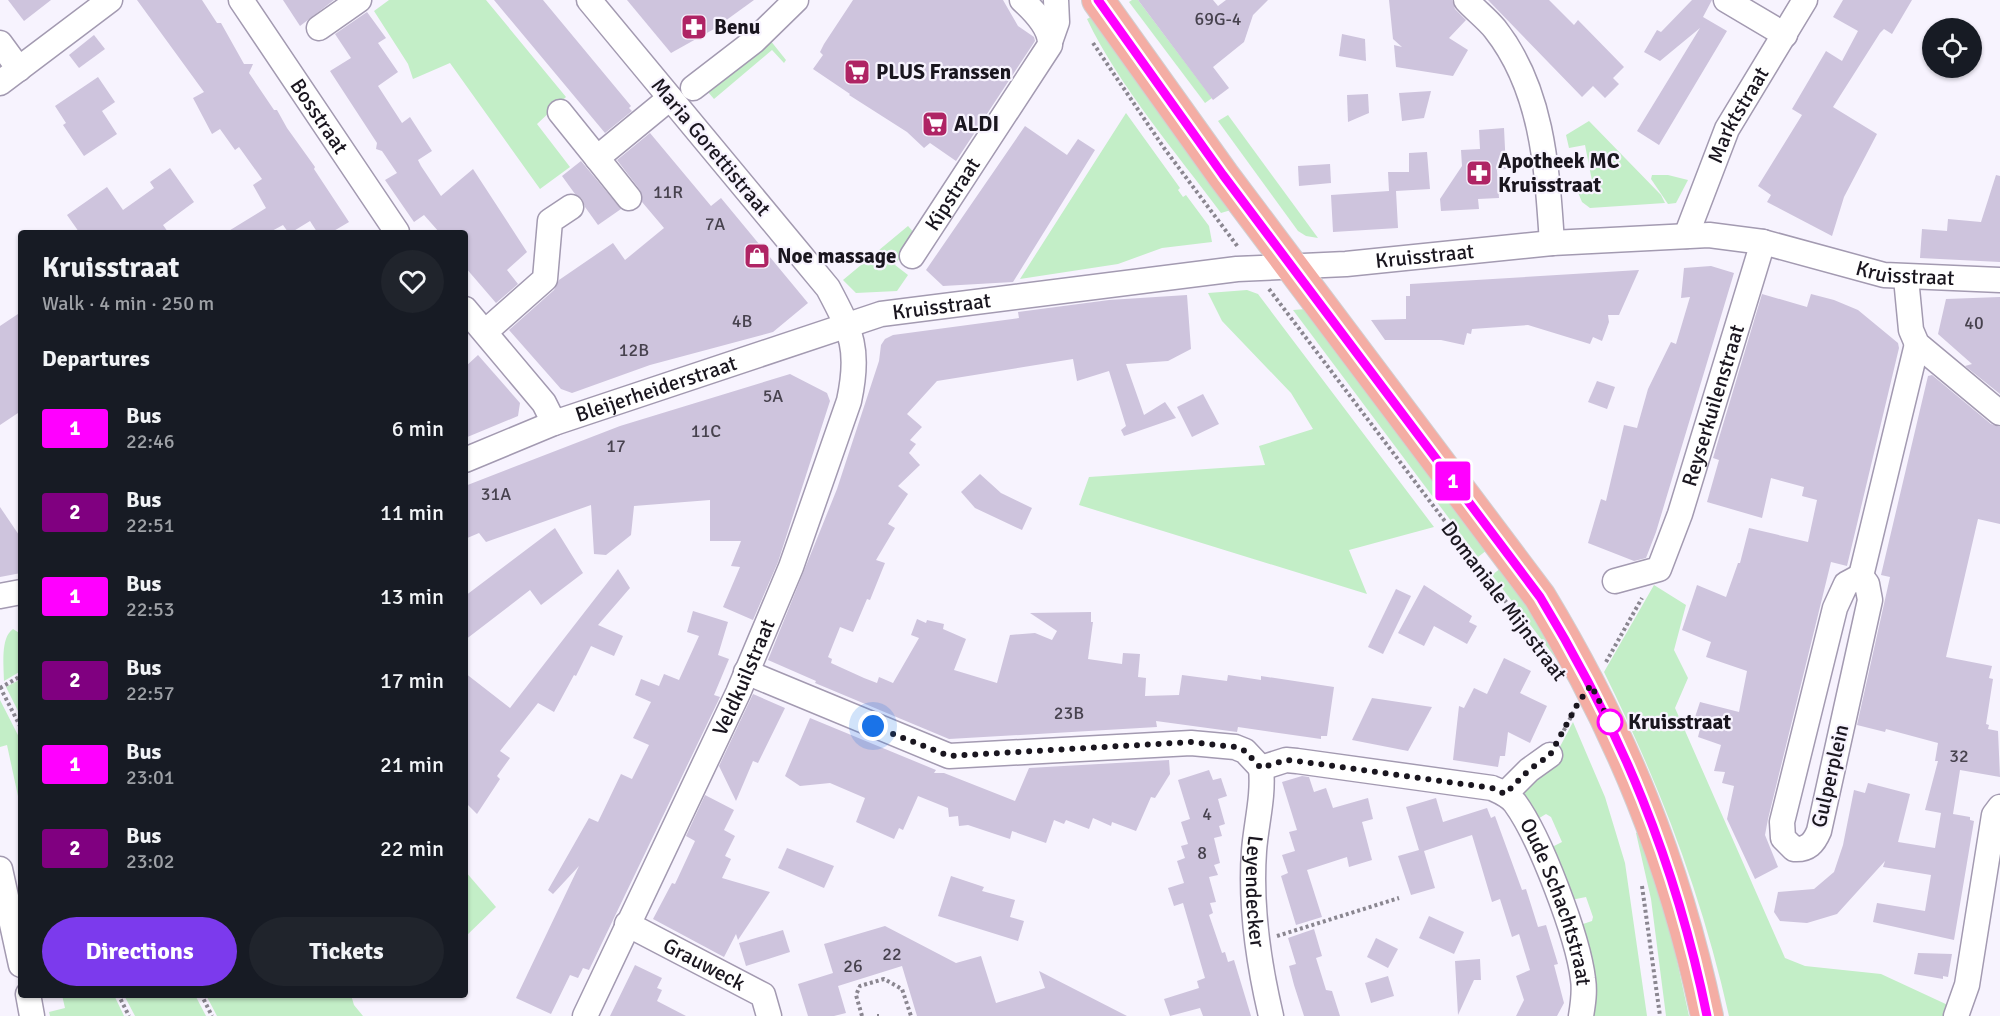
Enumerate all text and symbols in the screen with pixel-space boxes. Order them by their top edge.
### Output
house number: 69G-4 [1194,8,1242,30]
pharmacy icon: Benu [679,12,709,42]
place label: Benu [714,14,760,40]
map controls [1922,18,1982,78]
button: locate [1922,18,1982,78]
supermarket icon: PLUS Franssen [842,57,872,87]
place label: PLUS Franssen [876,59,1011,85]
street label: Marktstraat [1702,62,1775,167]
street label: Bosstraat [285,73,354,159]
street label: Maria Gorettistraat [646,73,776,221]
supermarket icon: ALDI [920,109,950,139]
place label: ALDI [954,111,999,137]
place label: Apotheek MC Kruisstraat [1498,148,1620,198]
street label: Kipstraat [919,153,986,235]
pharmacy icon: Apotheek MC Kruisstraat [1464,158,1494,188]
house number: 11R [653,181,683,203]
house number: 7A [705,213,725,235]
street label: Kruisstraat [1374,238,1475,274]
shop icon: Noe massage [742,241,772,271]
place label: Noe massage [777,243,896,269]
button: heart [381,250,444,313]
text: Kruisstraat [42,251,179,285]
street label: Kruisstraat [1853,255,1955,291]
street label: Kruisstraat [891,287,992,325]
text: Walk · 4 min · 250 m [42,291,214,316]
house number: 4B [732,310,752,332]
house number: 40 [1964,312,1984,334]
street label: Reyserkuilenstraat [1676,321,1750,489]
house number: 12B [619,339,649,361]
text: Departures [42,345,150,372]
street label: Bleijerheiderstraat [572,350,740,428]
house number: 5A [763,385,783,407]
text: Bus [126,402,161,429]
text: 1 [69,415,81,441]
text: 6 min [392,415,444,442]
house number: 11C [691,420,721,442]
text: 22:46 [126,429,175,454]
house number: 17 [606,435,626,457]
line badge: 1 [1434,462,1472,500]
text: 1 [1447,468,1459,494]
house number: 31A [481,483,511,505]
text: Bus [126,486,161,513]
text: 2 [69,499,81,525]
text: 11 min [380,499,444,526]
text: 22:51 [126,513,175,538]
street label: Domaniale Mijnstraat [1435,516,1573,686]
text: Bus [126,570,161,597]
text: 1 [69,583,81,609]
text: 13 min [380,583,444,610]
text: 22:53 [126,597,175,622]
street label: Veldkuilstraat [707,615,781,740]
text: Bus [126,654,161,681]
text: 2 [69,667,81,693]
text: 17 min [380,667,444,694]
text: 22:57 [126,681,175,706]
house number: 23B [1054,702,1084,724]
marker: Kruisstraat [1597,709,1623,735]
place label: Kruisstraat [1628,709,1731,735]
your location [858,711,888,741]
street label: Gulperplein [1805,722,1855,830]
text: Bus [126,738,161,765]
house number: 32 [1949,745,1969,767]
text: 1 [69,751,81,777]
text: 21 min [380,751,444,778]
text: 23:01 [126,765,175,790]
house number: 4 [1202,803,1212,825]
street label: Oude Schachtstraat [1514,814,1597,987]
text: Bus [126,822,161,849]
street label: Leyendecker [1240,834,1271,949]
text: 2 [69,835,81,861]
text: 22 min [380,835,444,862]
house number: 8 [1197,842,1207,864]
text: 23:02 [126,849,175,874]
button: Directions [42,917,237,986]
button: Tickets [249,917,444,986]
street label: Grauweck [659,932,750,997]
house number: 22 [882,943,902,965]
house number: 26 [843,955,863,977]

